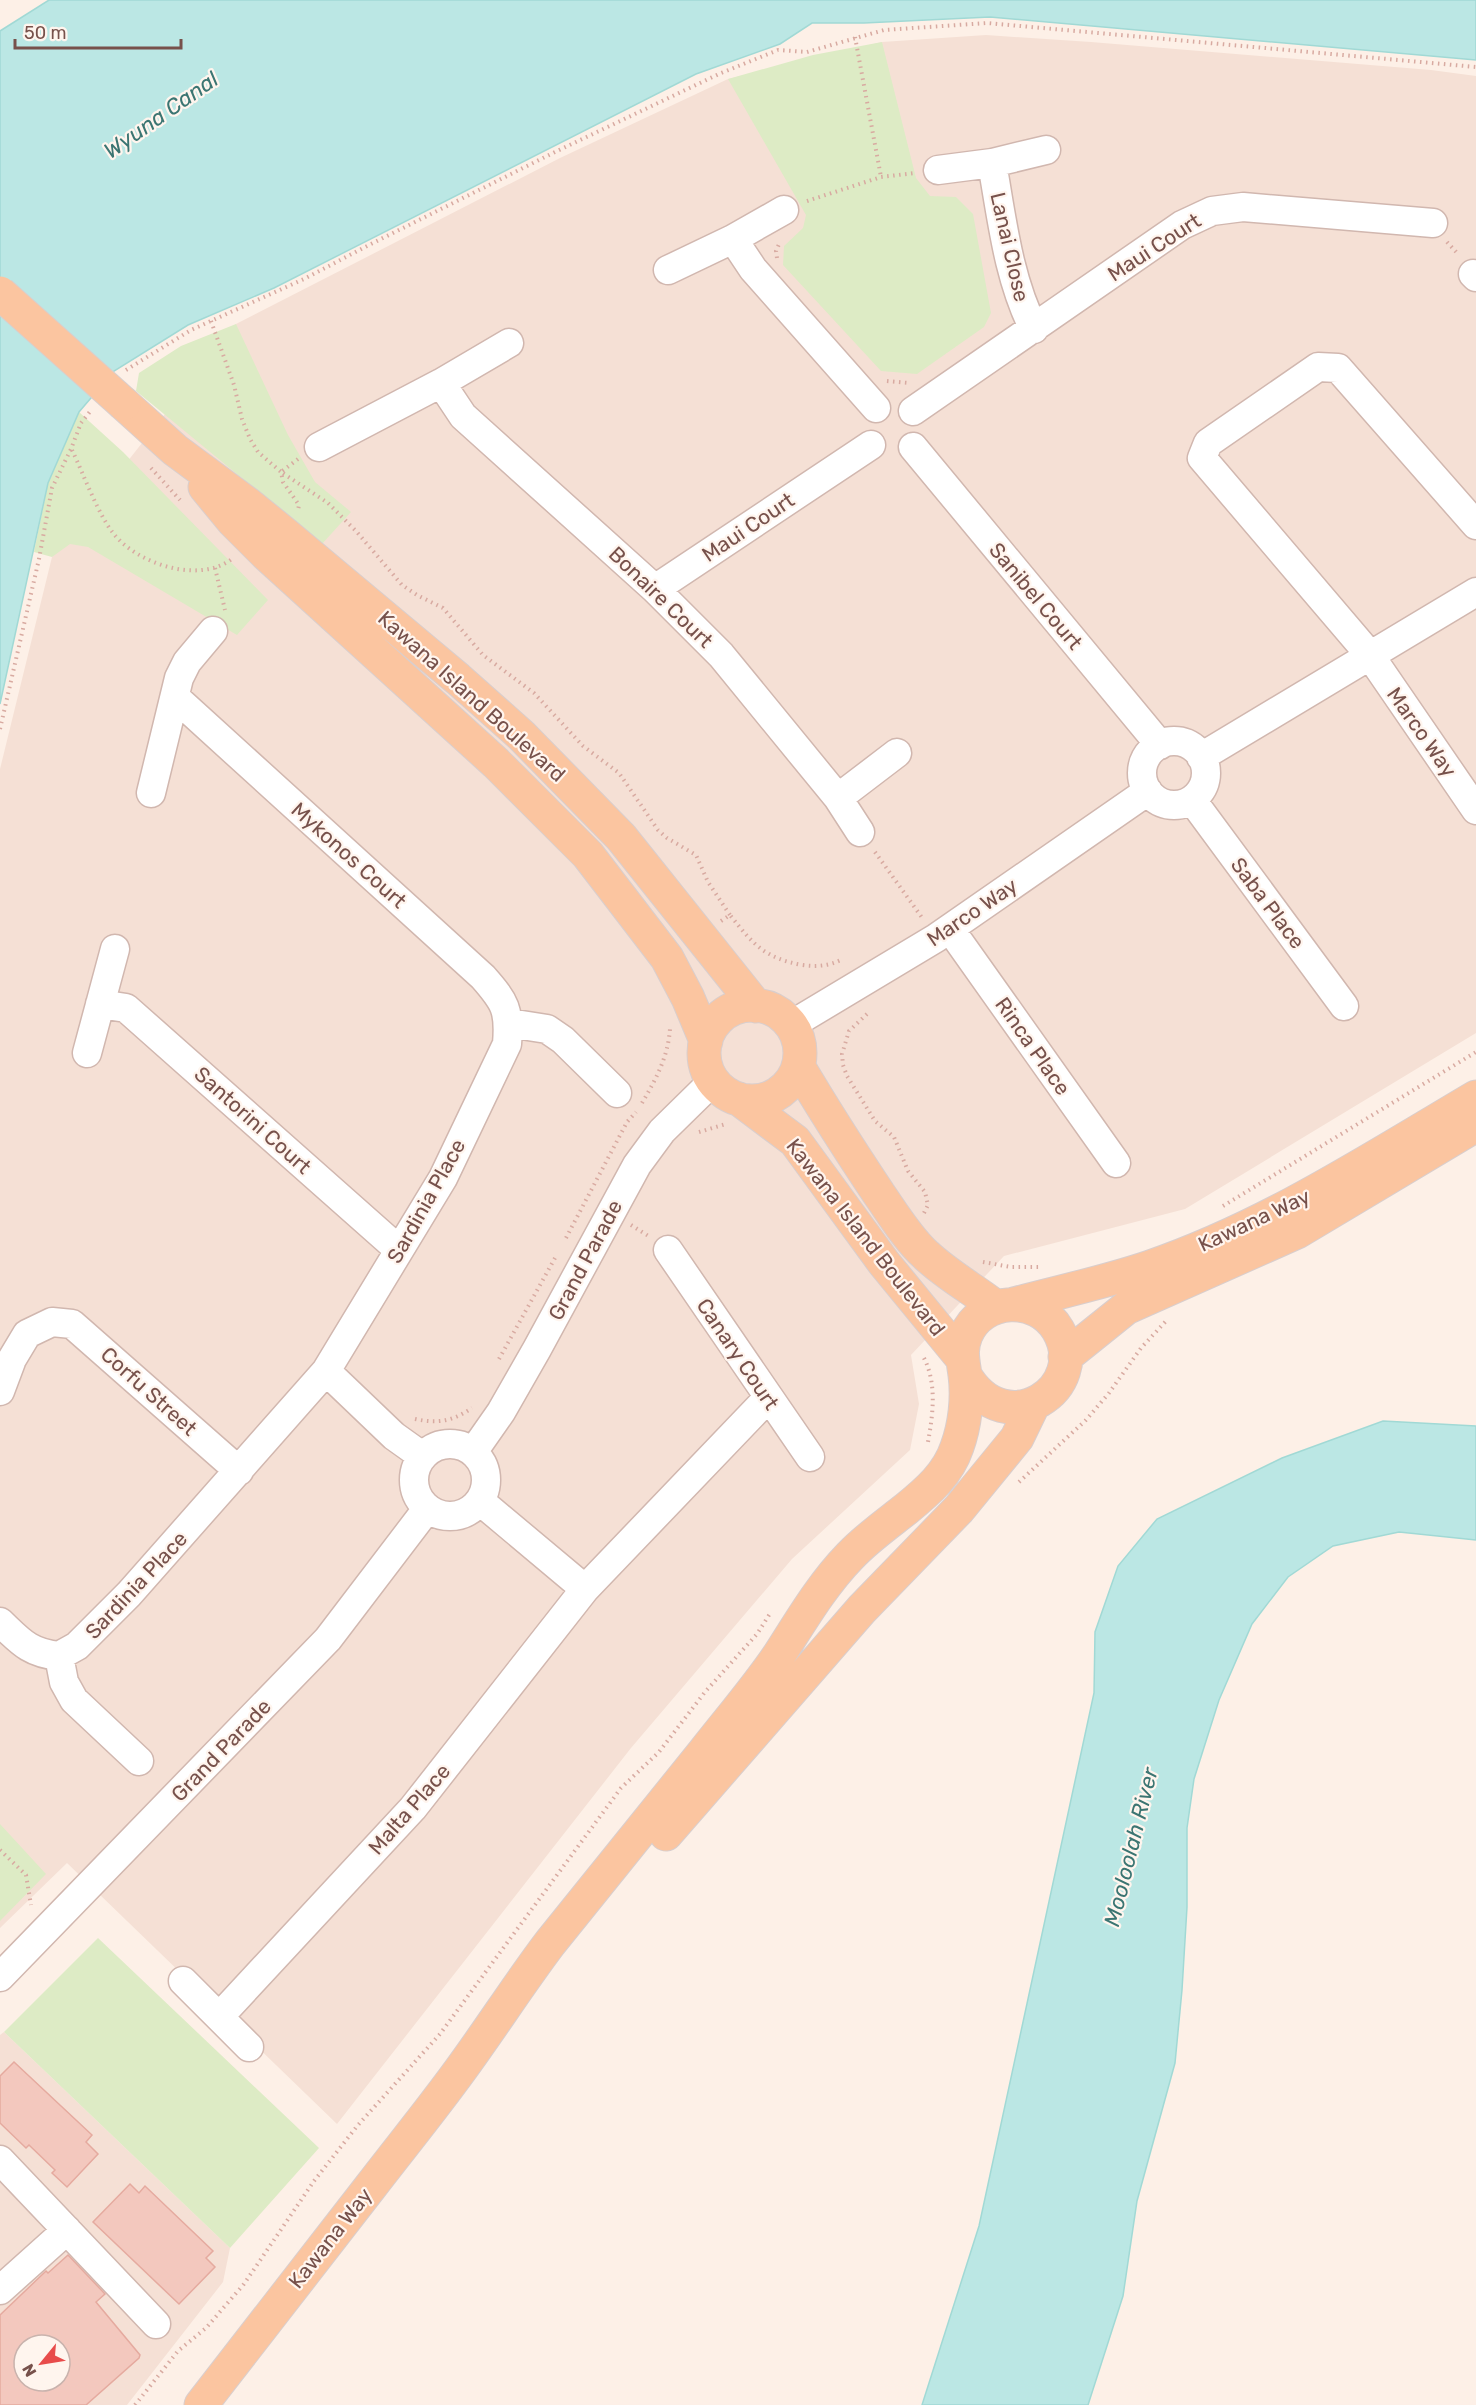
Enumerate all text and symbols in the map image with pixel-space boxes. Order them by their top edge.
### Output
scale bar [15,12,182,50]
text: 50 m [24,22,67,44]
water label: Wyuna Canal [98,65,224,164]
street label: Lanai Close [985,190,1035,304]
street label: Maui Court [1103,208,1205,286]
street label: Maui Court [697,487,799,567]
street label: Sanibel Court [984,537,1088,655]
street label: Bonaire Court [604,541,718,653]
street label: Kawana Island Boulevard [373,605,571,787]
street label: Marco Way [1382,682,1462,782]
street label: Mykonos Court [286,797,412,913]
street label: Saba Place [1226,853,1310,953]
street label: Marco Way [922,872,1022,951]
street label: Rinca Place [990,992,1076,1100]
street label: Santorini Court [189,1061,317,1179]
street label: Kawana Island Boulevard [781,1133,951,1341]
street label: Sardinia Place [382,1135,470,1267]
street label: Kawana Way [1194,1183,1314,1257]
street label: Grand Parade [543,1196,627,1324]
street label: Canary Court [692,1294,784,1414]
street label: Corfu Street [96,1341,202,1441]
street label: Sardinia Place [80,1526,192,1644]
street label: Grand Parade [166,1694,276,1806]
street label: Malta Place [363,1759,455,1859]
water label: Mooloolah River [1098,1763,1164,1929]
street label: Kawana Way [283,2182,377,2293]
north arrow [12,2333,72,2393]
text: N [18,2361,41,2380]

